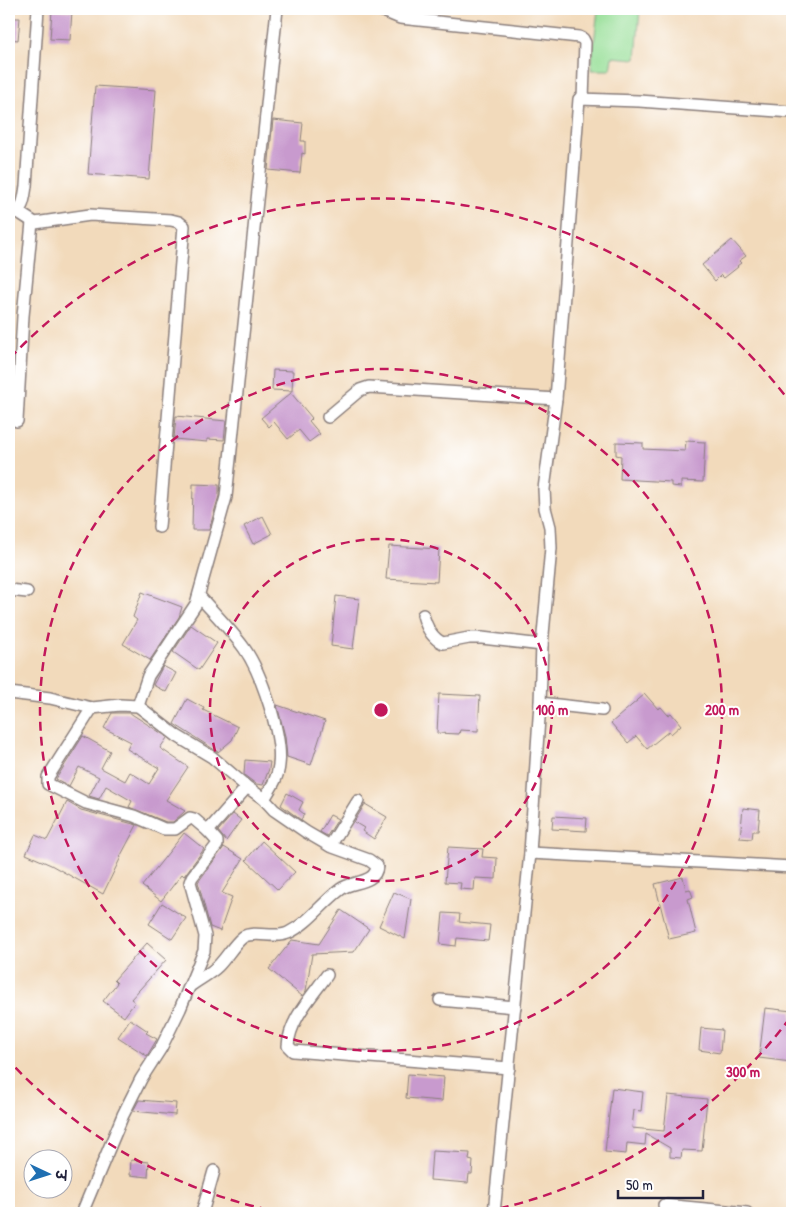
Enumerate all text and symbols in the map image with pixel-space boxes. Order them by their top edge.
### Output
text: 100 m [536,699,568,720]
text: 200 m [705,699,739,720]
centre of rings [372,701,390,719]
text: 300 m [726,1061,760,1082]
north arrow [22,1150,72,1200]
scale bar [618,1167,704,1199]
text: उ [52,1168,71,1182]
text: 50 m [626,1174,653,1195]

